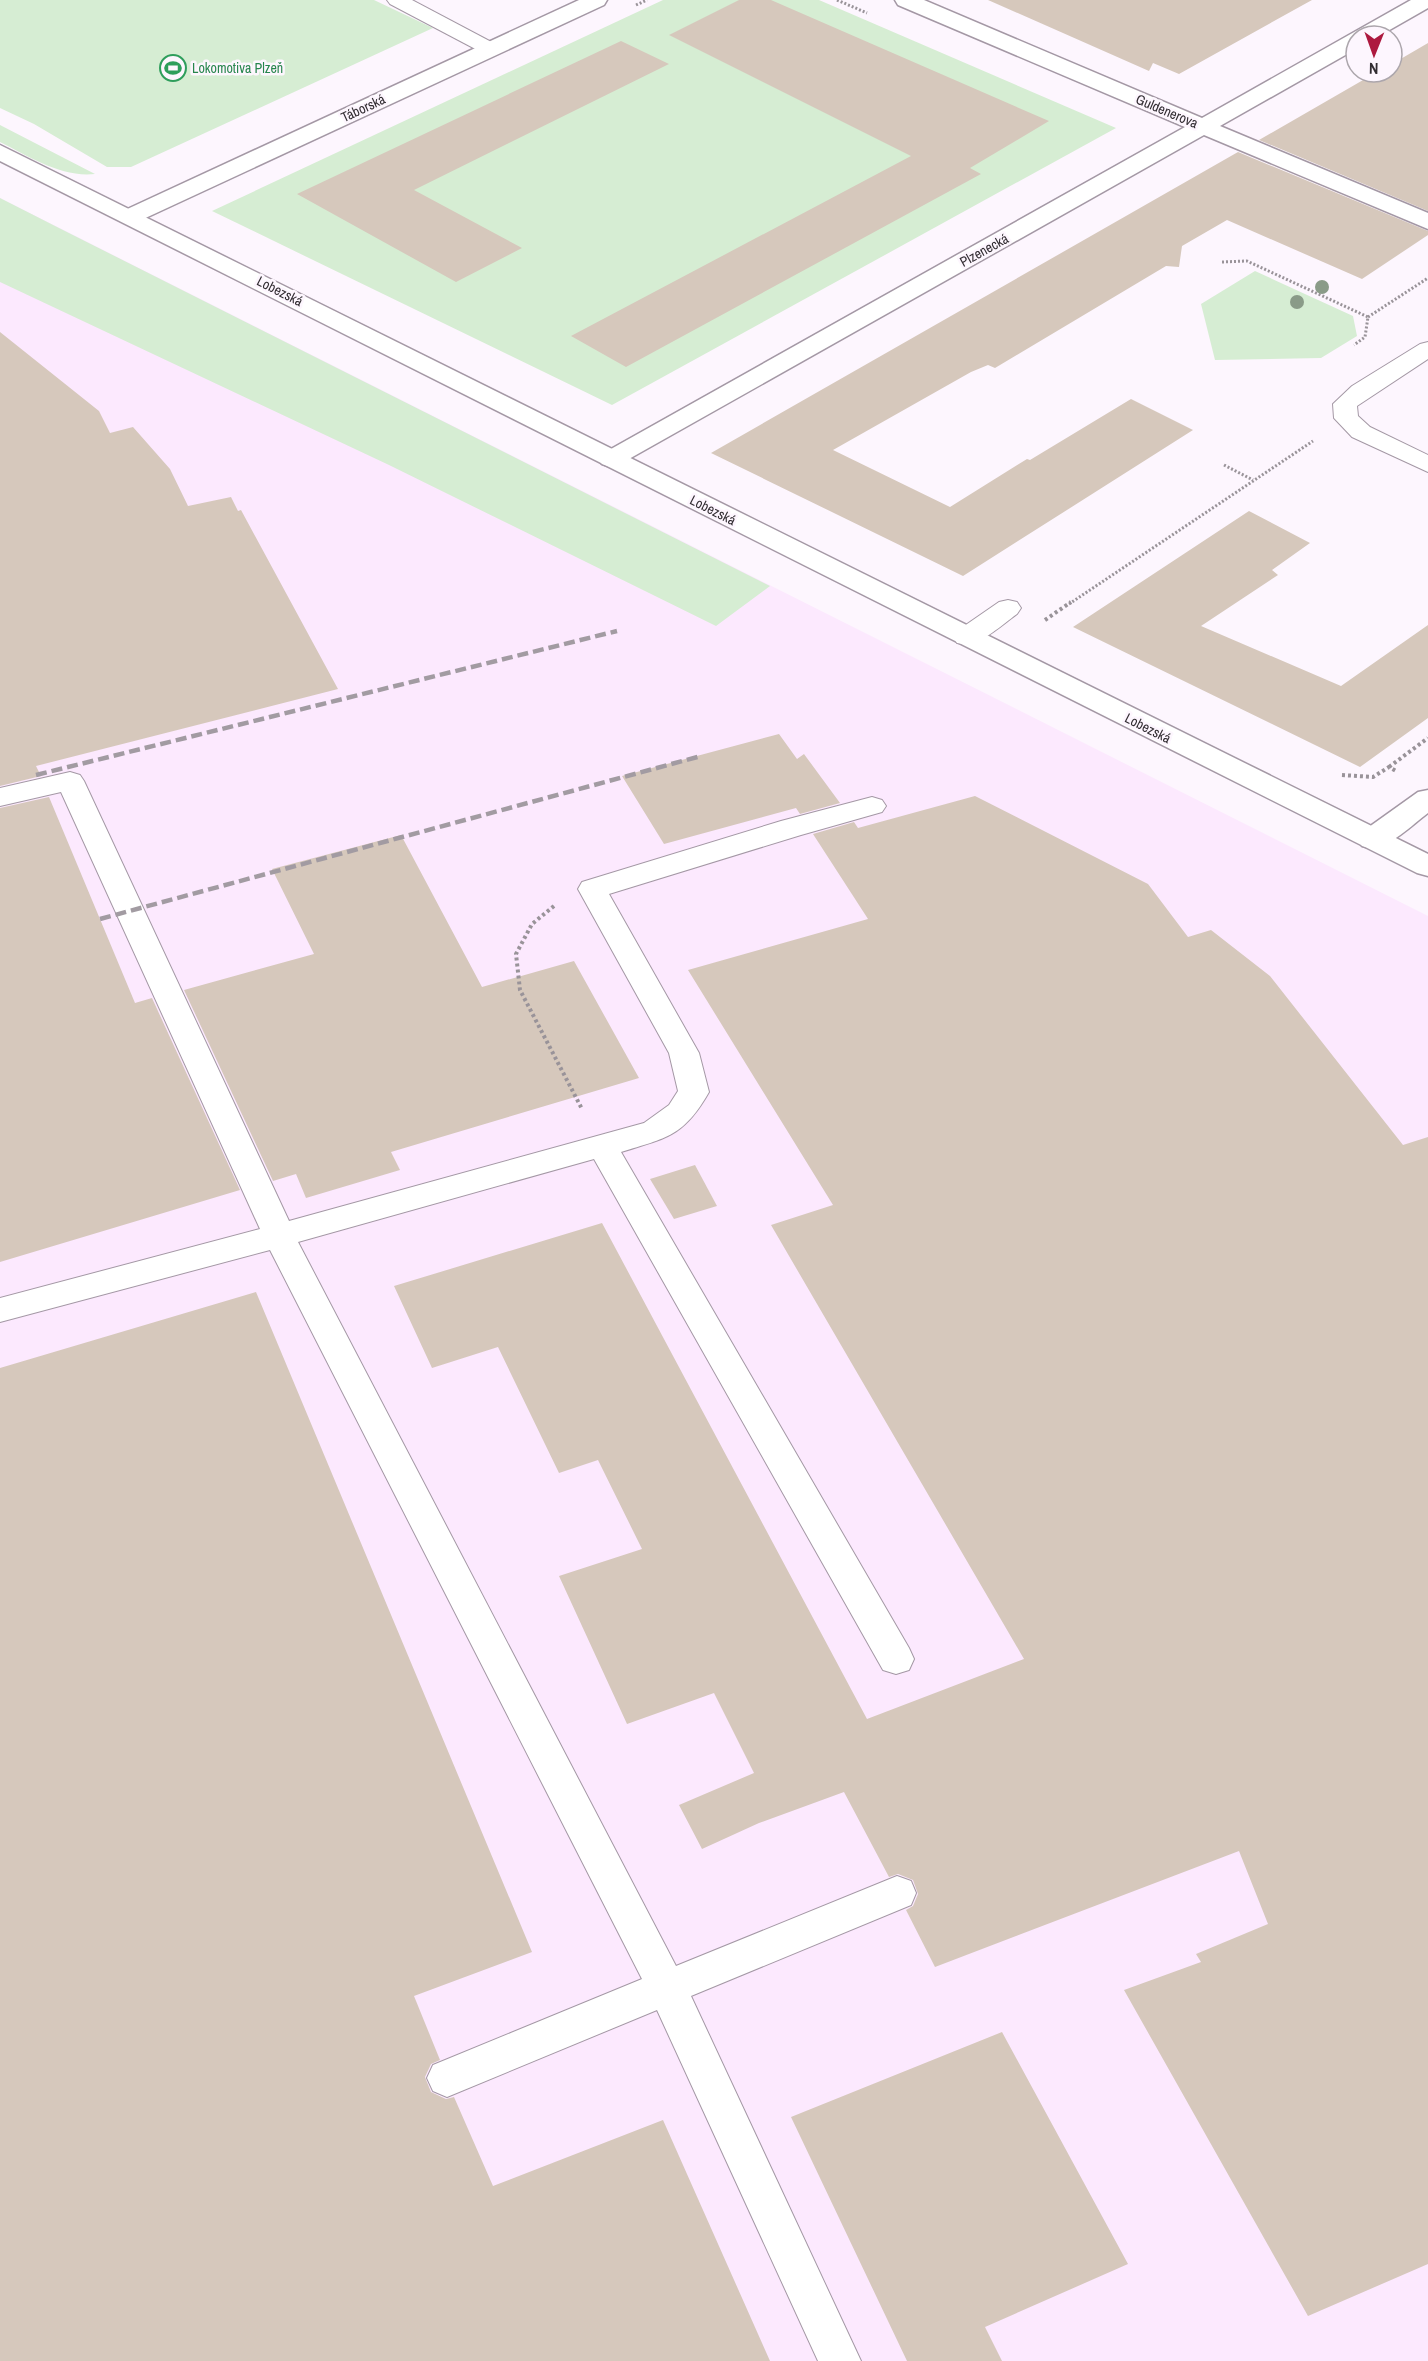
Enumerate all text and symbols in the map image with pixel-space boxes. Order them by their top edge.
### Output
north arrow [1344,24,1404,84]
sports icon: Lokomotiva Plzeň [158,53,188,83]
text: N [1369,58,1379,80]
place label: Lokomotiva Plzeň [192,59,283,77]
street label: Táborská [338,90,389,126]
street label: Guldenerova [1133,90,1201,132]
street label: Plzenecká [956,229,1012,271]
street label: Lobezská [254,272,307,310]
street label: Lobezská [687,491,740,529]
street label: Lobezská [1122,709,1175,747]

